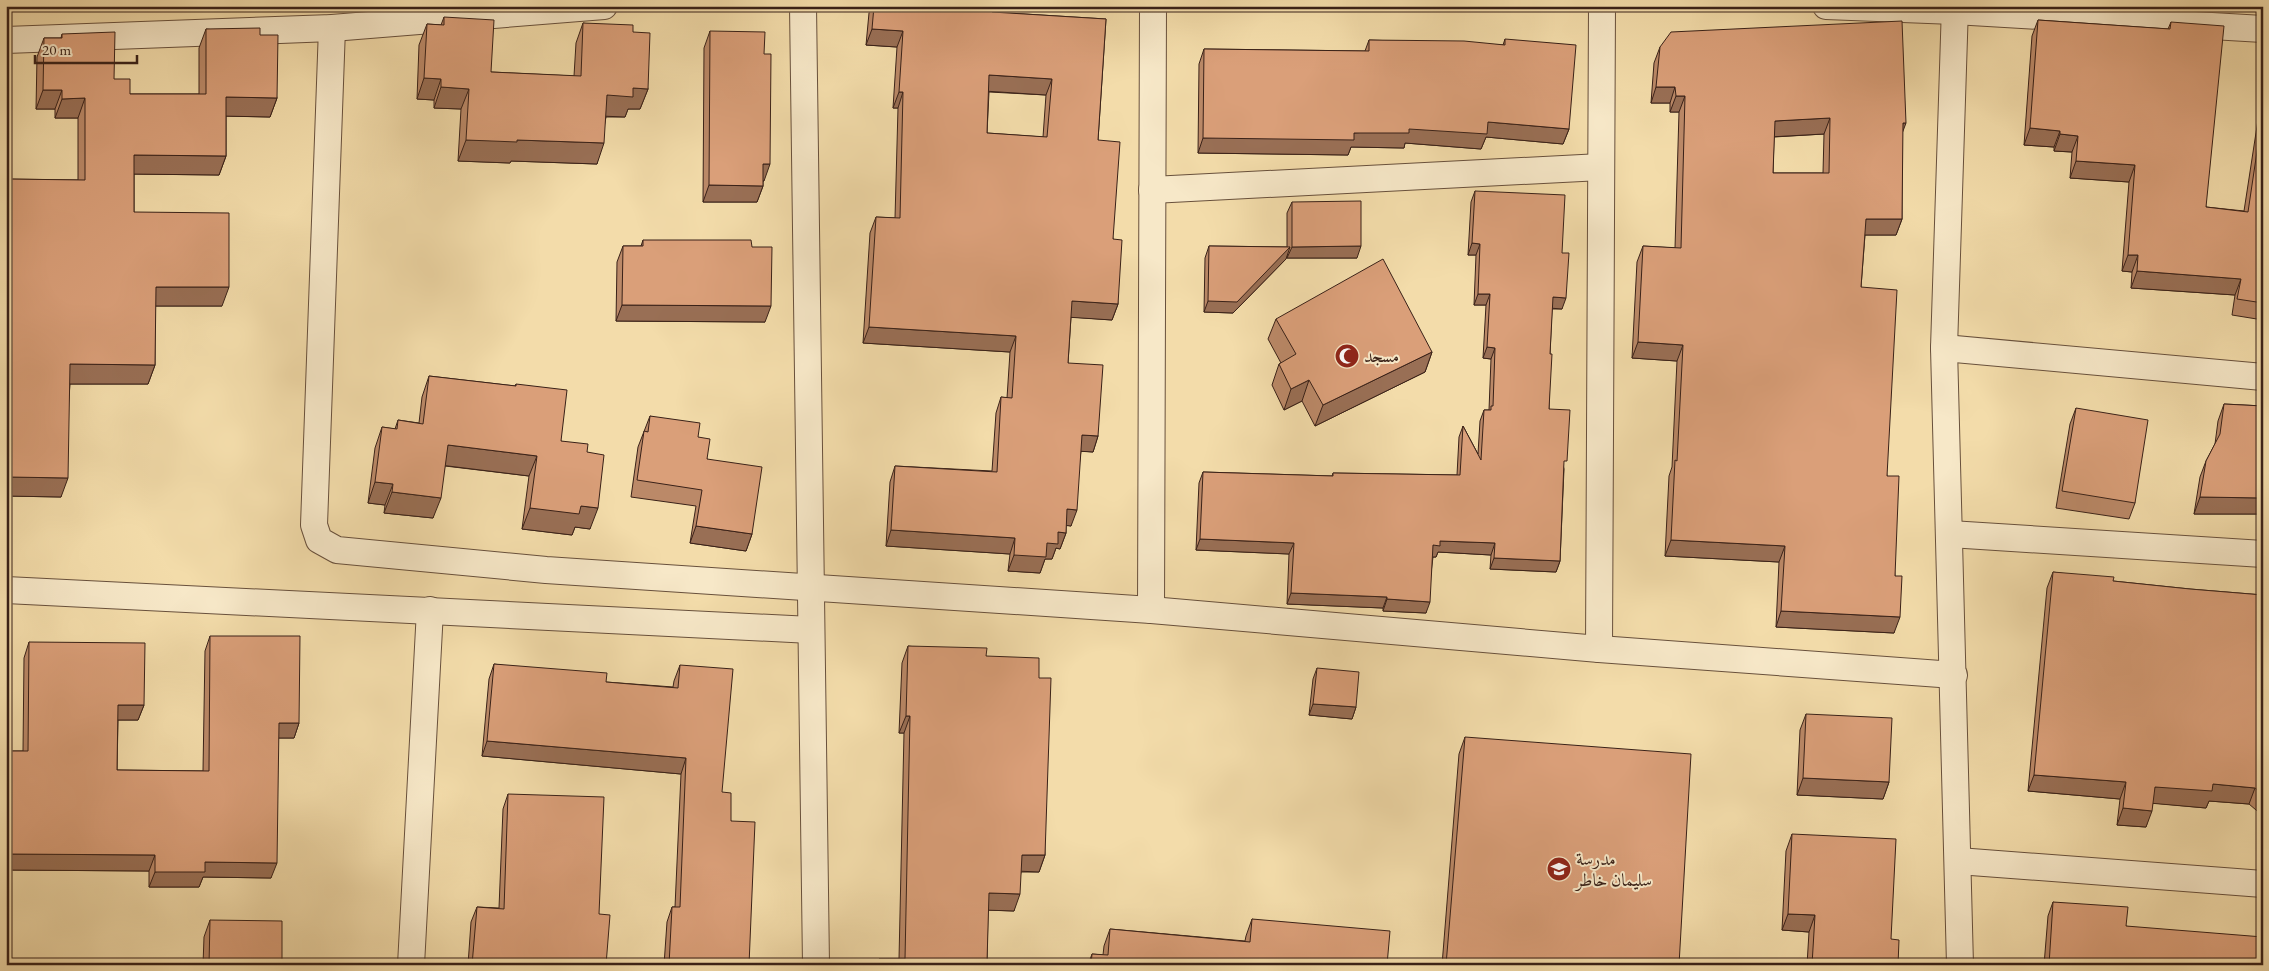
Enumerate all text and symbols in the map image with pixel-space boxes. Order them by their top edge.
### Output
scale bar [35,32,138,64]
text: 20 m [42,40,71,59]
mosque icon: مسجد [1334,343,1360,369]
place label: مسجد [1364,344,1399,367]
place label: مدرسة سليمان خاطر [1574,847,1652,892]
school or university icon: مدرسة سليمان خاطر [1546,856,1572,882]

